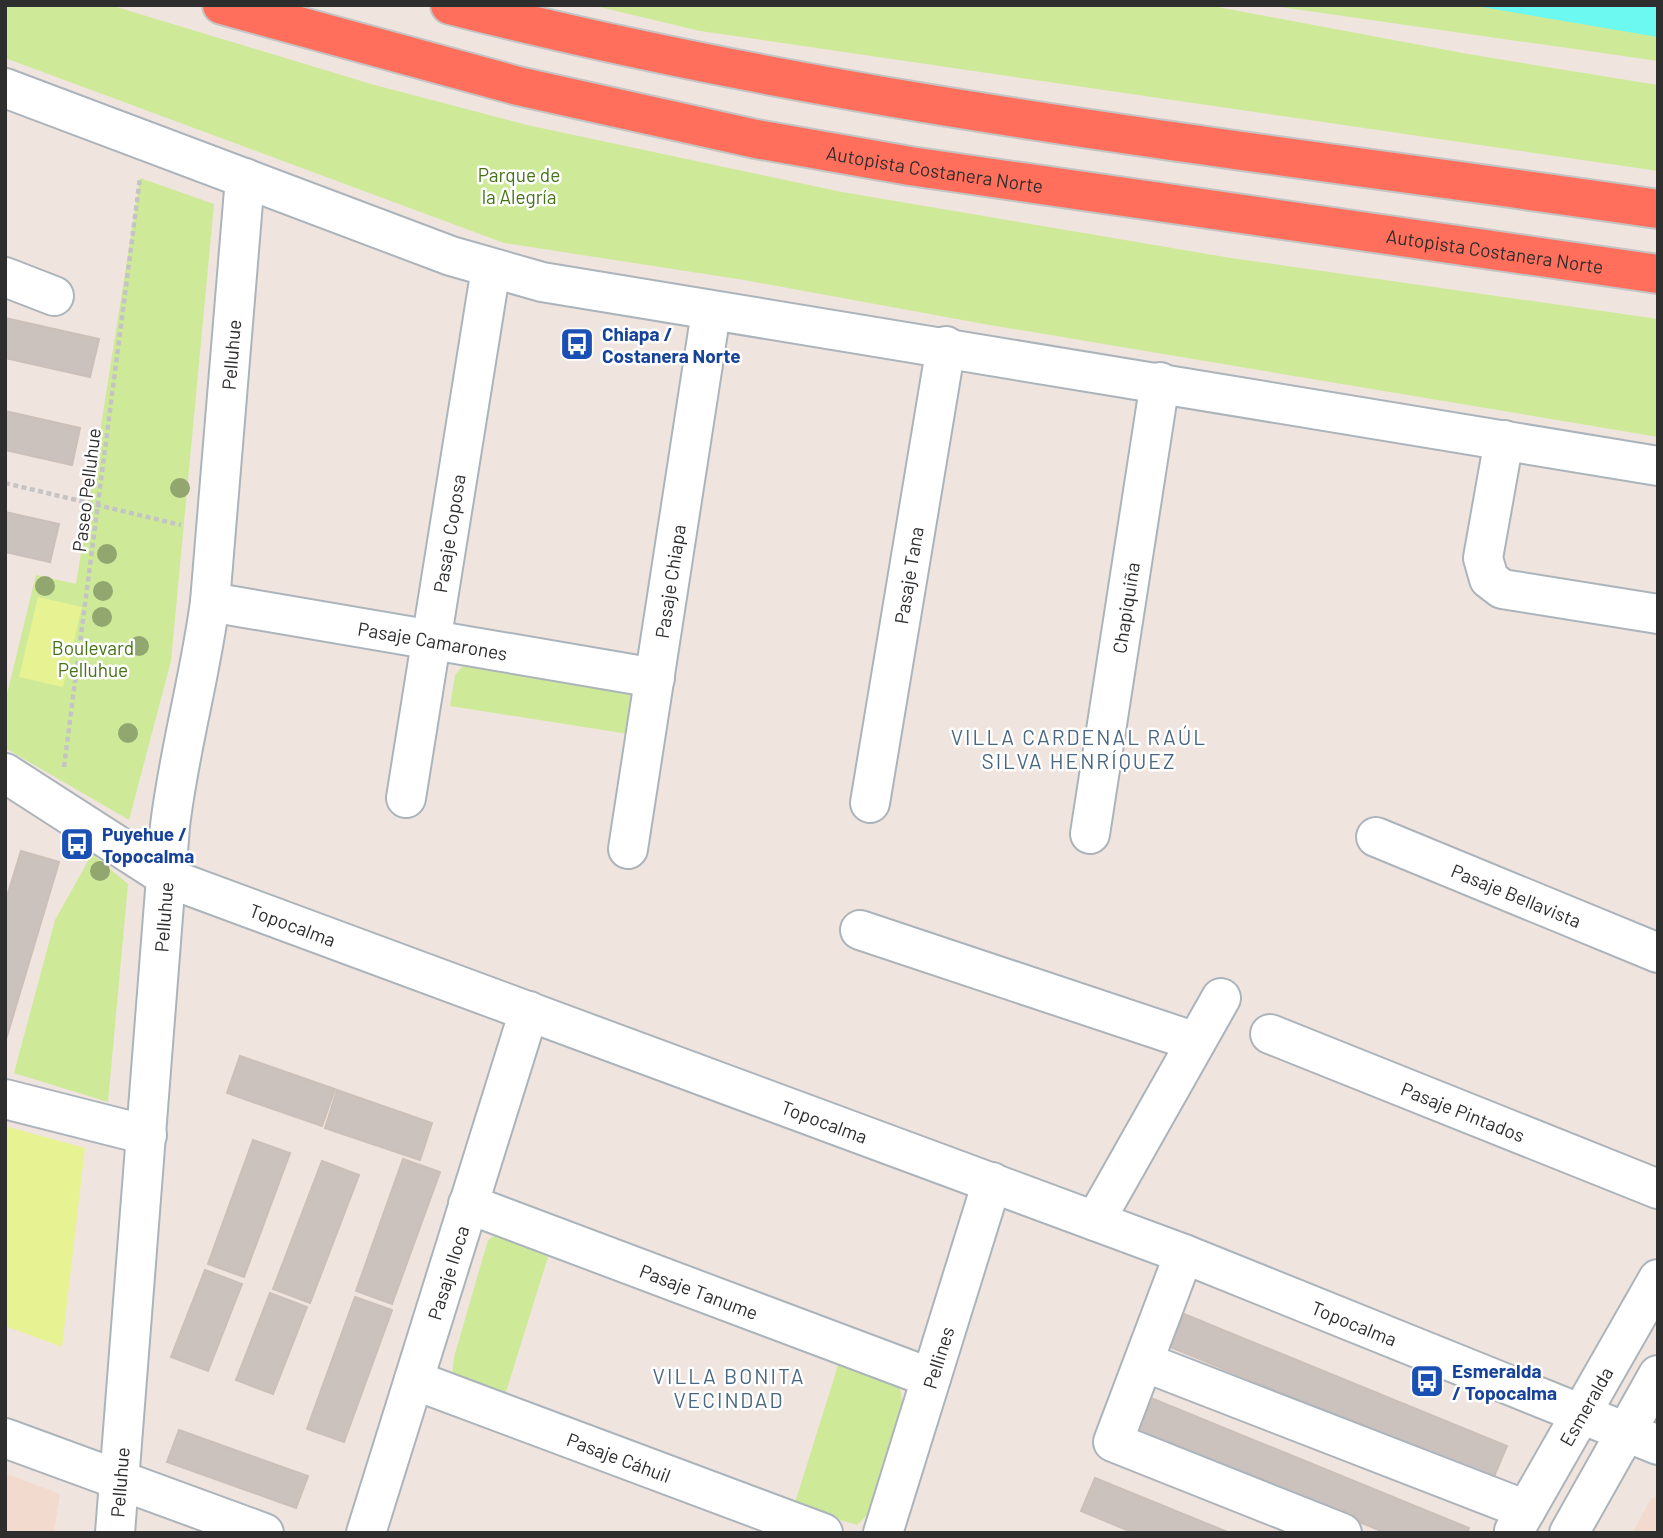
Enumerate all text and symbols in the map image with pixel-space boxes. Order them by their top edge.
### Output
street label: Autopista Costanera Norte [825,140,1045,197]
park label: Parque de la Alegría [478,163,560,208]
street label: Autopista Costanera Norte [1385,223,1605,277]
street label: Pelluhue [216,318,245,391]
place label: Chiapa / Costanera Norte [602,322,741,367]
bus stop icon: Chiapa / Costanera Norte [558,325,596,363]
street label: Paseo Pelluhue [67,427,105,553]
street label: Pasaje Coposa [428,472,469,594]
street label: Pasaje Chiapa [649,523,690,640]
street label: Pasaje Tana [888,525,927,626]
street label: Chapiquiña [1107,560,1143,655]
street label: Pasaje Camarones [356,616,509,664]
park label: Boulevard Pelluhue [52,636,134,681]
district label: VILLA CARDENAL RAÚL SILVA HENRÍQUEZ [951,724,1207,773]
place label: Puyehue / Topocalma [102,822,194,867]
bus stop icon: Puyehue / Topocalma [58,825,96,863]
street label: Pasaje Bellavista [1448,858,1585,932]
street label: Pelluhue [149,881,177,953]
street label: Topocalma [247,898,339,951]
street label: Pasaje Pintados [1398,1076,1528,1146]
street label: Topocalma [778,1095,871,1147]
street label: Pasaje Iloca [422,1222,473,1322]
street label: Pasaje Tanume [637,1258,762,1324]
street label: Topocalma [1308,1295,1400,1350]
street label: Pellines [917,1323,958,1391]
place label: Esmeralda / Topocalma [1452,1359,1557,1404]
bus stop icon: Esmeralda / Topocalma [1408,1362,1446,1400]
street label: Esmeralda [1554,1362,1617,1450]
district label: VILLA BONITA VECINDAD [653,1363,805,1412]
street label: Pasaje Cáhuil [564,1427,674,1487]
street label: Pelluhue [105,1446,133,1518]

